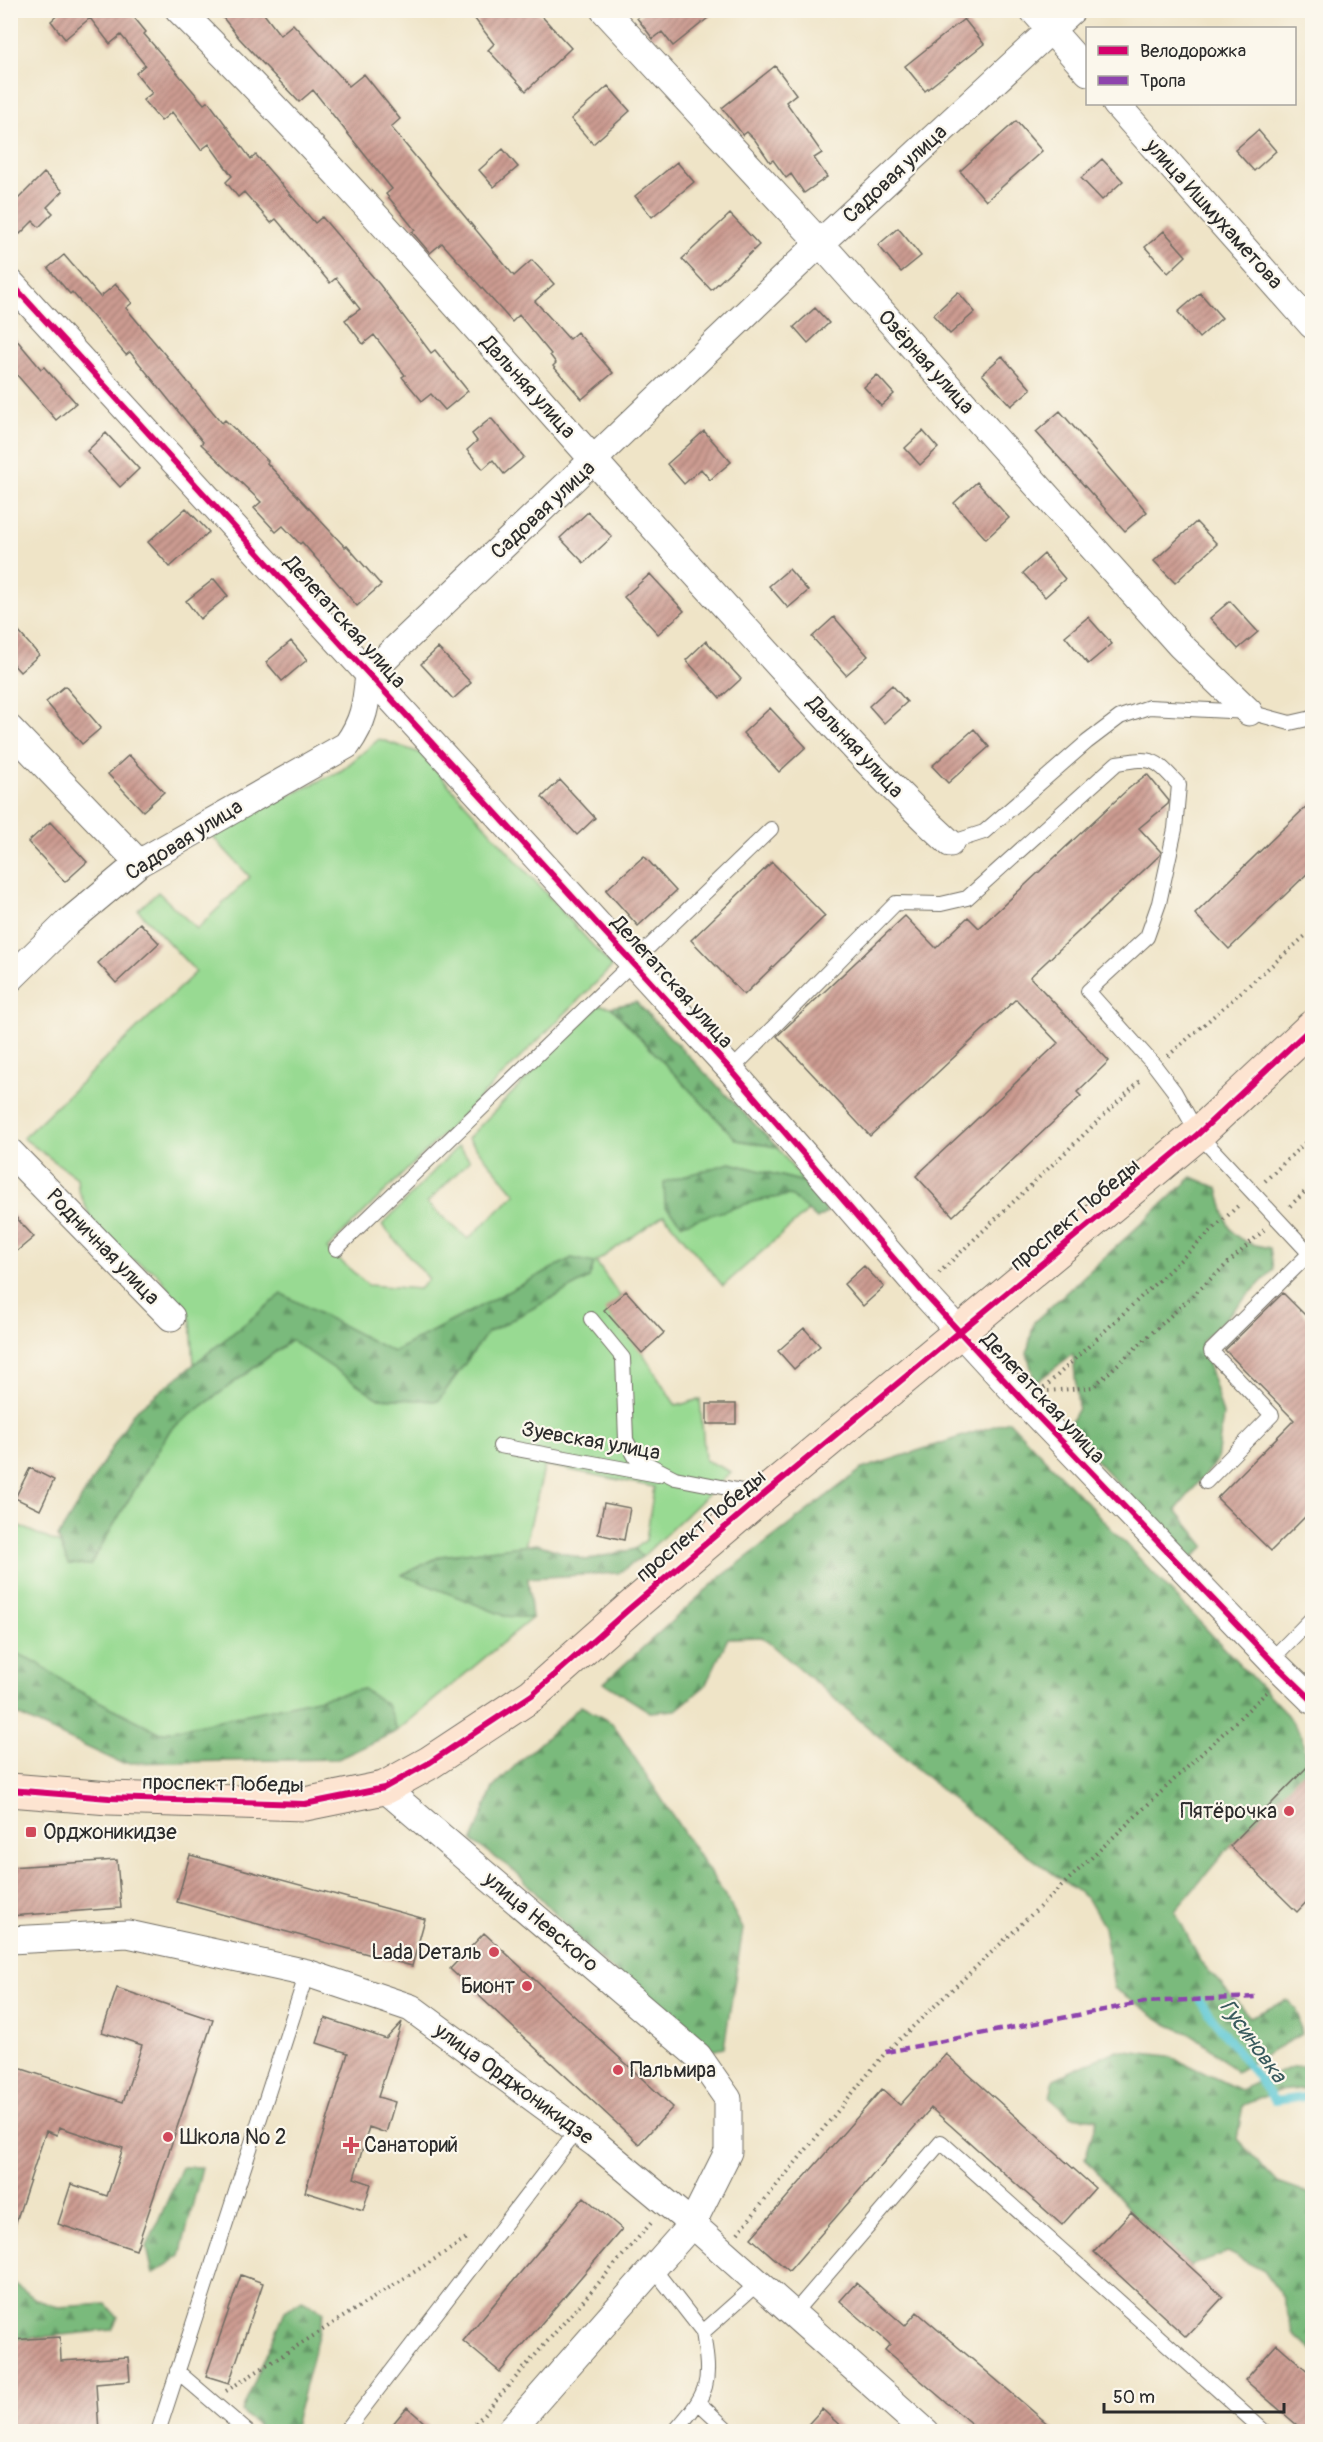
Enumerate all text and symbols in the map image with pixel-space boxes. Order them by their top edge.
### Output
legend [1086,27,1296,105]
text: Велодорожка [1140,40,1246,63]
text: Тропа [1140,70,1186,93]
street label: Садовая улица [837,119,953,229]
street label: улица Ишмухаметова [1139,132,1289,295]
street label: Озёрная улица [872,304,980,420]
street label: Дальняя улица [474,329,582,444]
street label: Садовая улица [485,455,601,565]
street label: Делегатская улица [277,549,412,694]
street label: Дальняя улица [800,689,909,804]
street label: Садовая улица [120,793,248,887]
street label: Делегатская улица [604,909,739,1054]
street label: проспект Победы [1004,1153,1146,1277]
street label: Родничная улица [41,1183,165,1311]
street label: Делегатская улица [975,1326,1111,1469]
street label: Зуевская улица [520,1416,662,1466]
street label: проспект Победы [630,1464,772,1588]
street label: проспект Победы [142,1769,304,1799]
place label: Пятёрочка [1180,1798,1277,1825]
marker: Пятёрочка [1282,1804,1296,1818]
place label: Орджоникидзе [43,1819,177,1846]
marker: Орджоникидзе [24,1825,38,1839]
street label: улица Невского [477,1865,604,1978]
place label: Lada Dеталь [371,1939,482,1966]
marker: Lada Dеталь [487,1945,501,1959]
place label: Бионт [461,1973,515,2000]
marker: Бионт [520,1979,534,1993]
water label: Гусиновка [1213,1994,1294,2090]
street label: улица Орджоникидзе [428,2017,600,2151]
place label: Пальмира [630,2057,716,2084]
marker: Пальмира [611,2063,625,2077]
place label: Школа № 2 [180,2124,286,2151]
marker: Школа № 2 [161,2130,175,2144]
place label: Санаторий [364,2132,458,2159]
marker: Санаторий [342,2136,360,2154]
scale bar [1104,2376,1284,2414]
text: 50 m [1113,2386,1155,2409]

